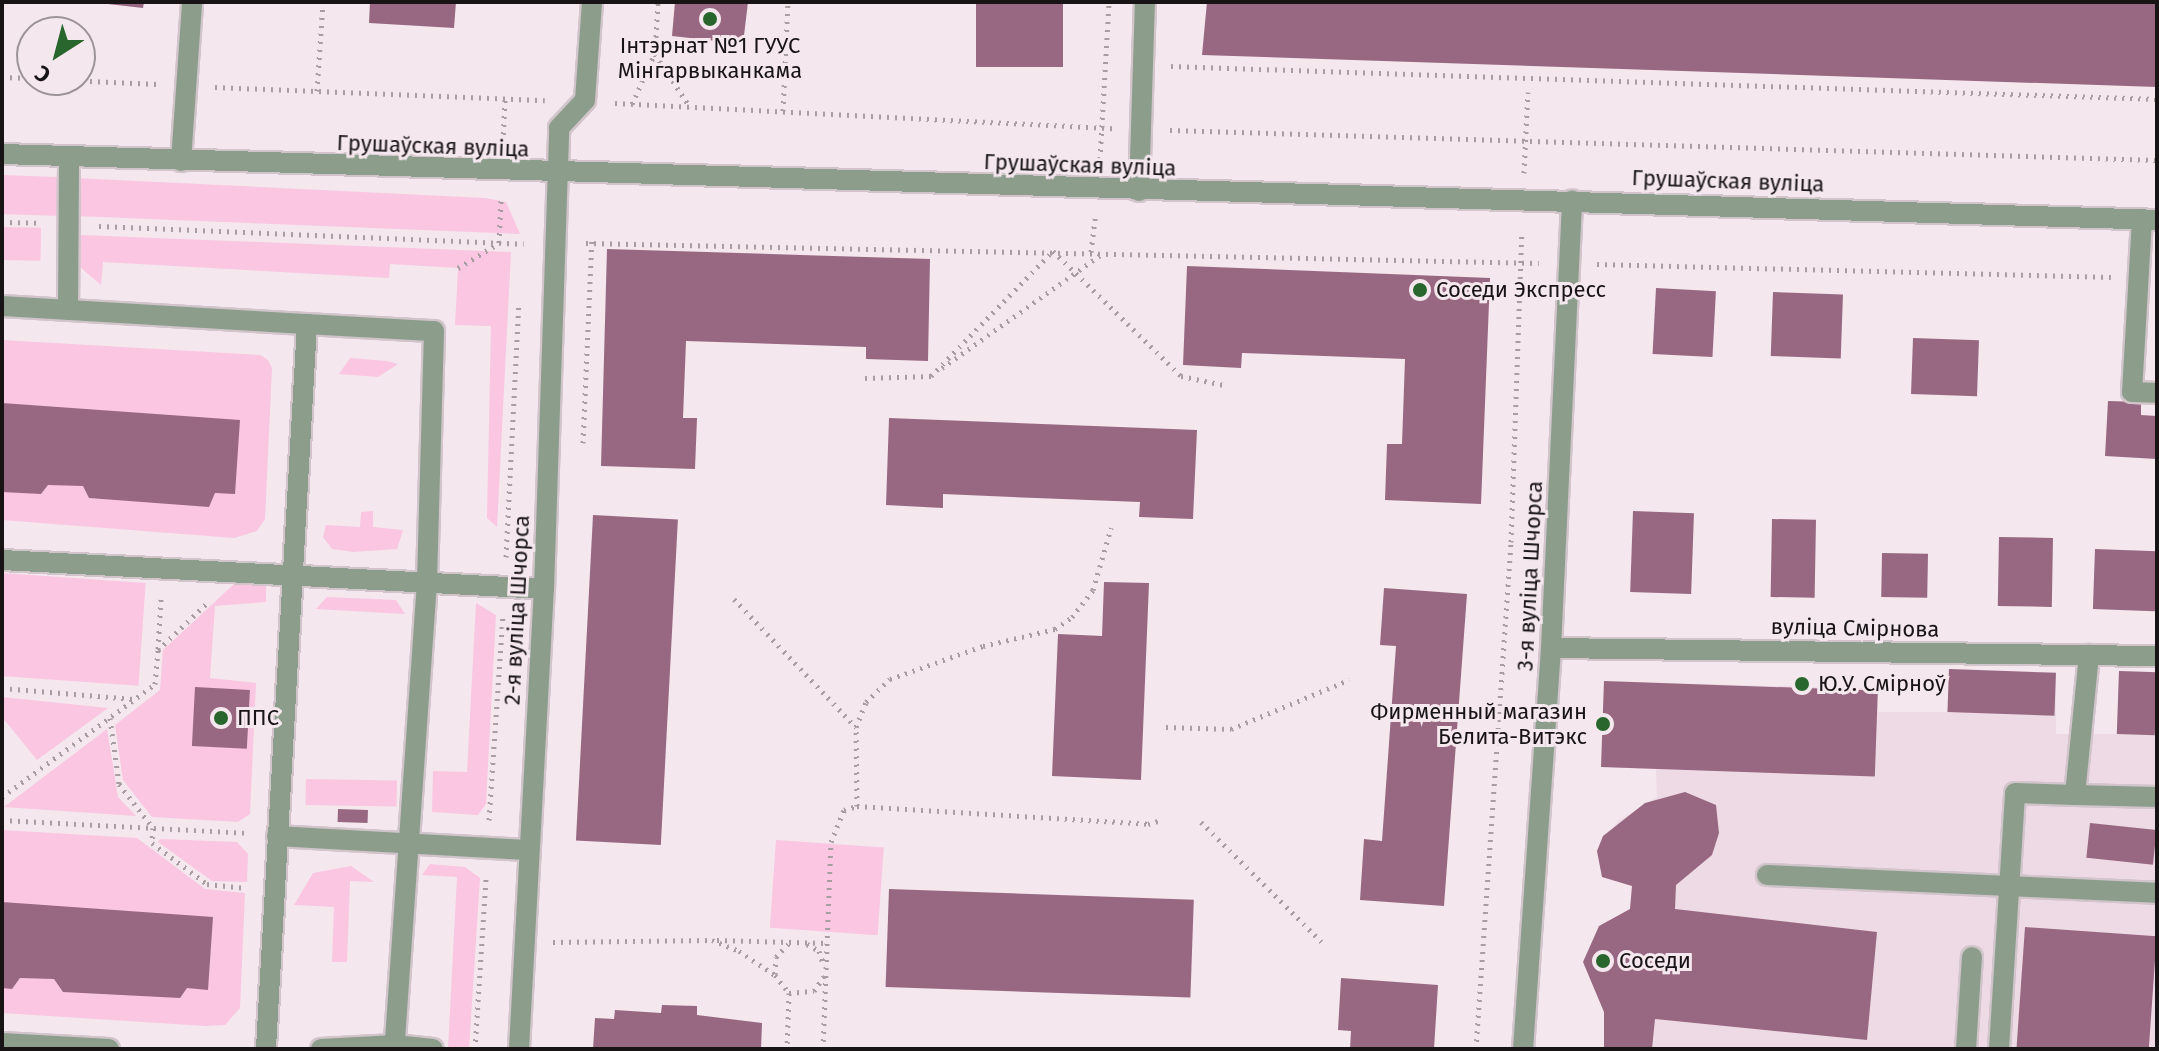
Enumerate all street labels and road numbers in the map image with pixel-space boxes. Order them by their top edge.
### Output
street label: Грушаўская вуліца [336,129,530,163]
street label: Грушаўская вуліца [983,148,1177,182]
street label: Грушаўская вуліца [1631,164,1825,198]
street label: 3-я вуліца Шчорса [1512,480,1548,672]
street label: 2-я вуліца Шчорса [499,514,535,706]
street label: вуліца Смірнова [1770,613,1940,643]

